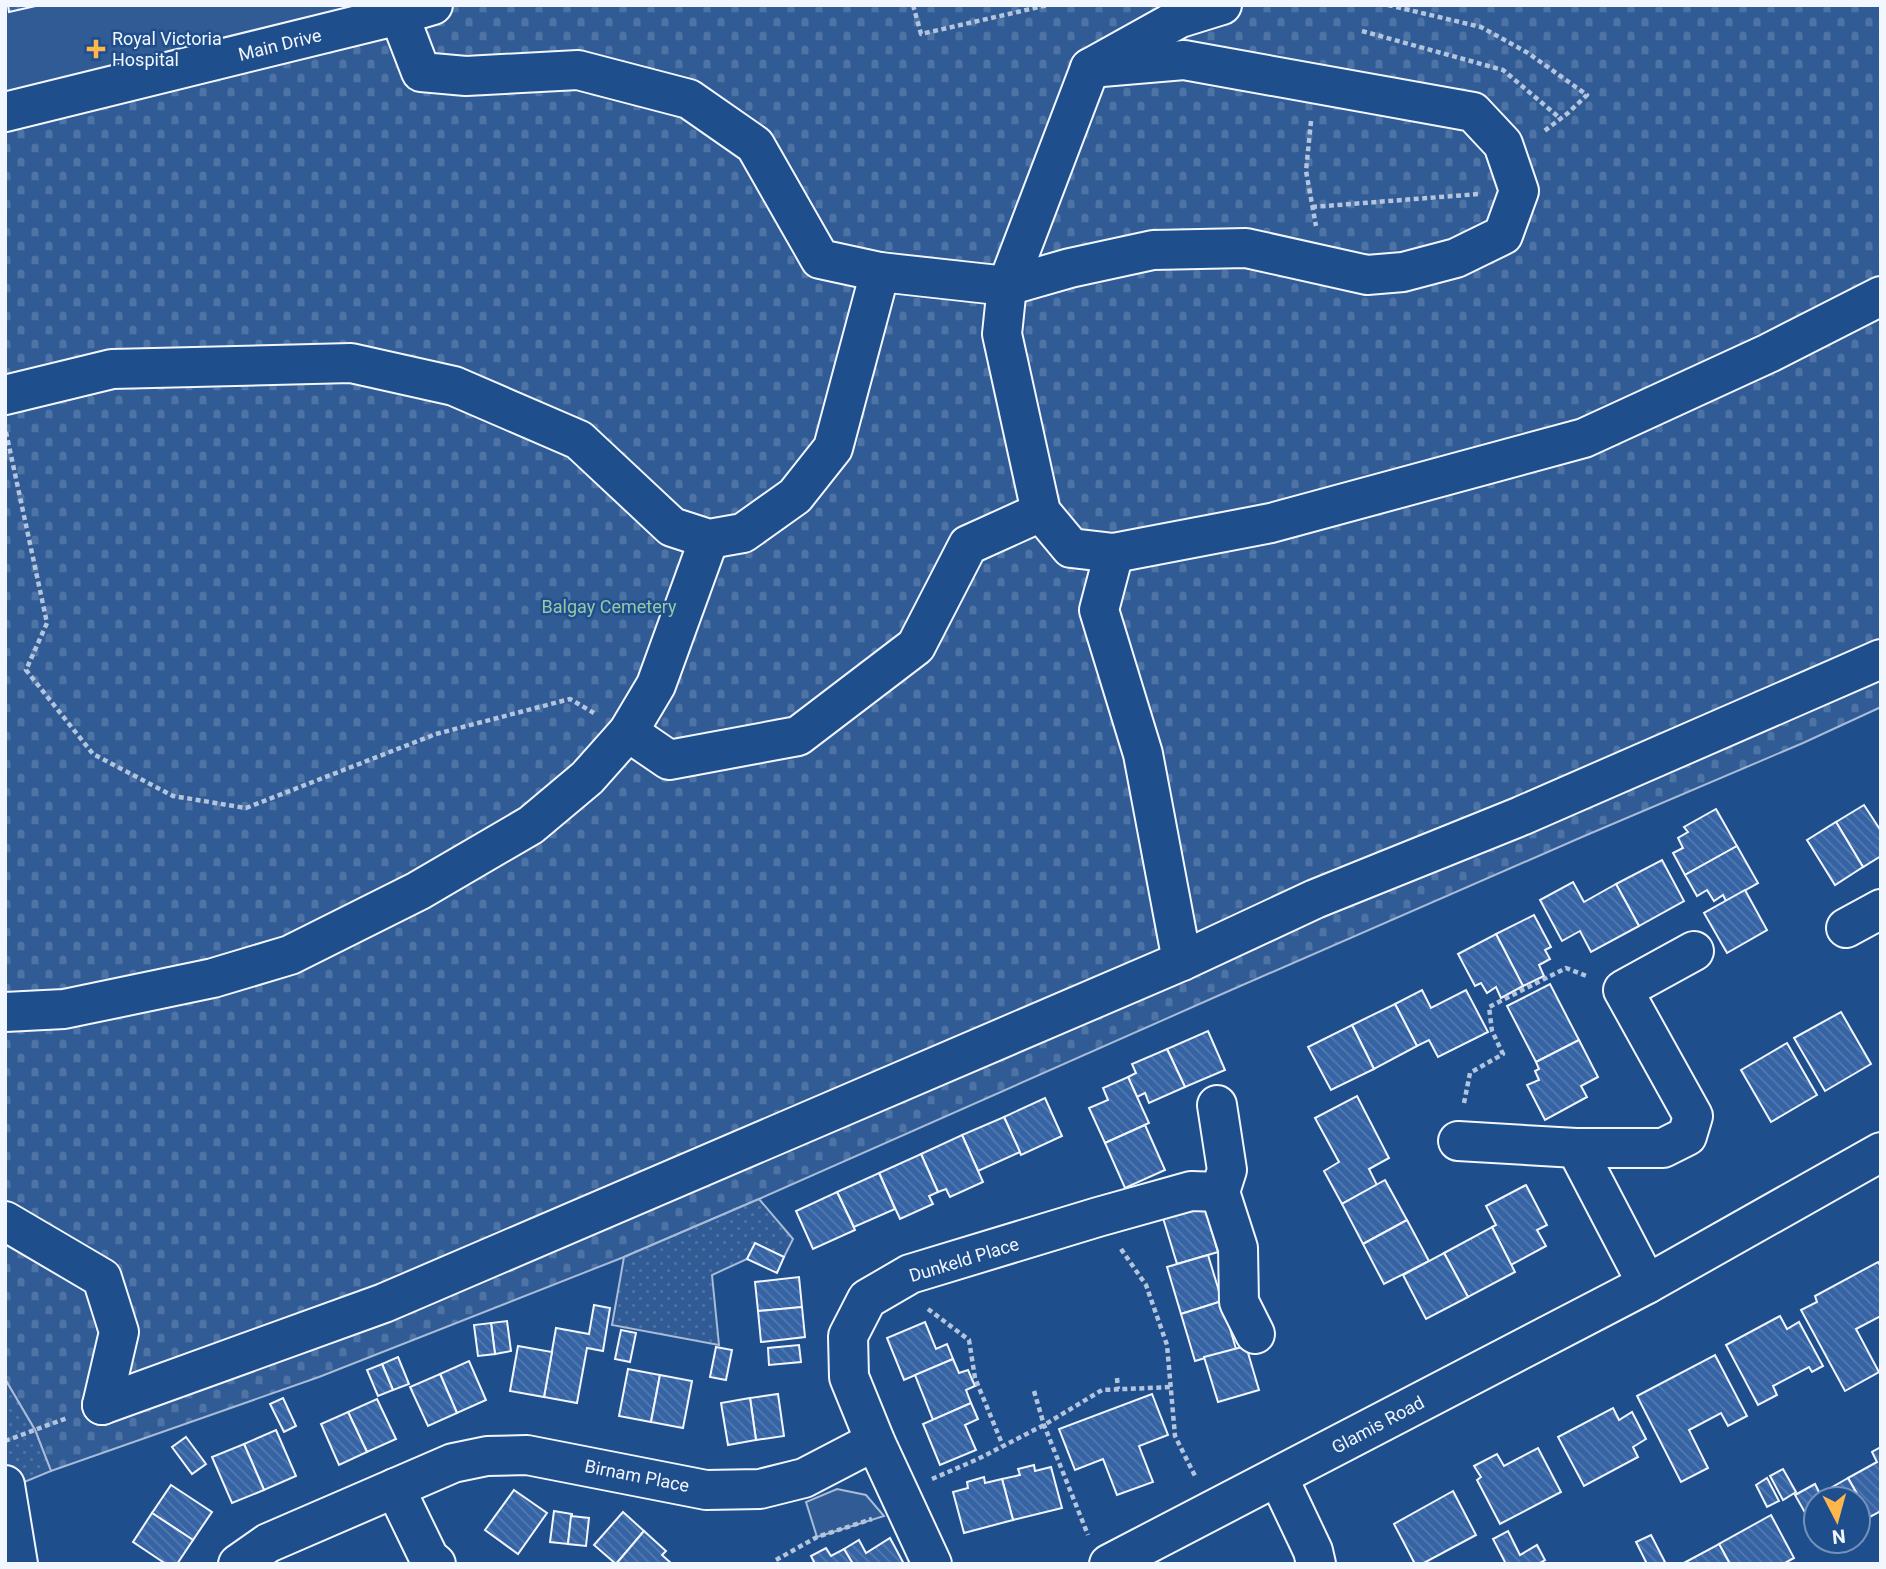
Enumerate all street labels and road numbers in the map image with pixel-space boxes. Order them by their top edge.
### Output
street label: Main Drive [236,24,324,65]
street label: Dunkeld Place [906,1233,1021,1286]
street label: Glamis Road [1328,1391,1428,1458]
street label: Birnam Place [583,1455,691,1496]

